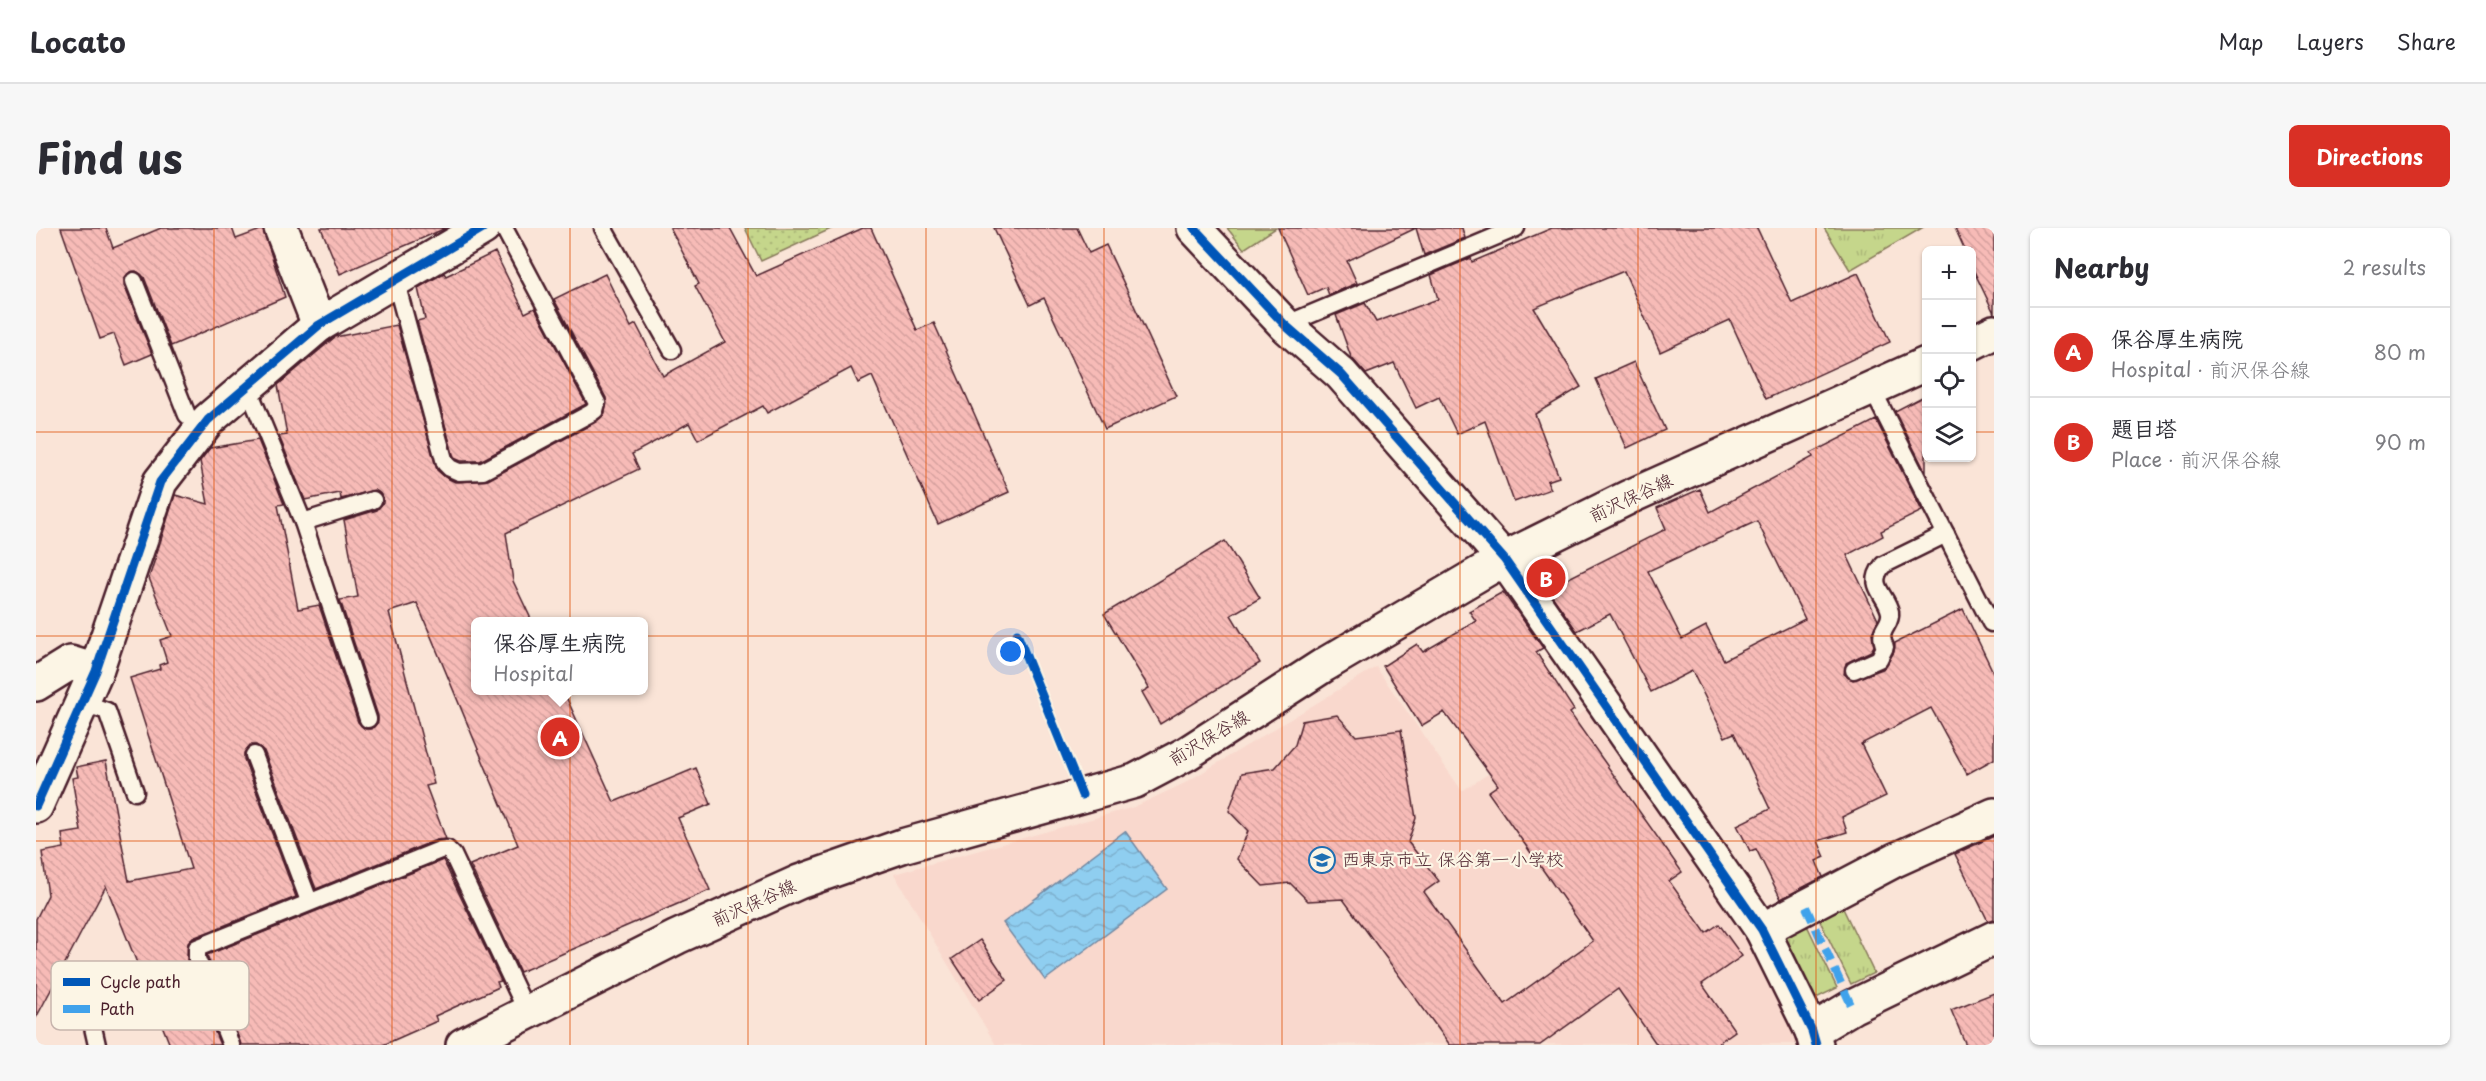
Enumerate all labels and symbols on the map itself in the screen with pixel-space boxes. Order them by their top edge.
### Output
street label: 前沢保谷線 [1584,465,1677,528]
pin: B [1526,556,1566,600]
your location [996,637,1025,666]
street label: 前沢保谷線 [1163,702,1254,771]
pin: A [540,714,580,760]
school or university icon: 西東京市立 保谷第一小学校 [1307,845,1337,875]
place label: 西東京市立 保谷第一小学校 [1342,845,1564,872]
street label: 前沢保谷線 [707,871,800,932]
legend [51,961,249,1030]
text: Cycle path [100,969,181,993]
text: Path [100,996,135,1020]

